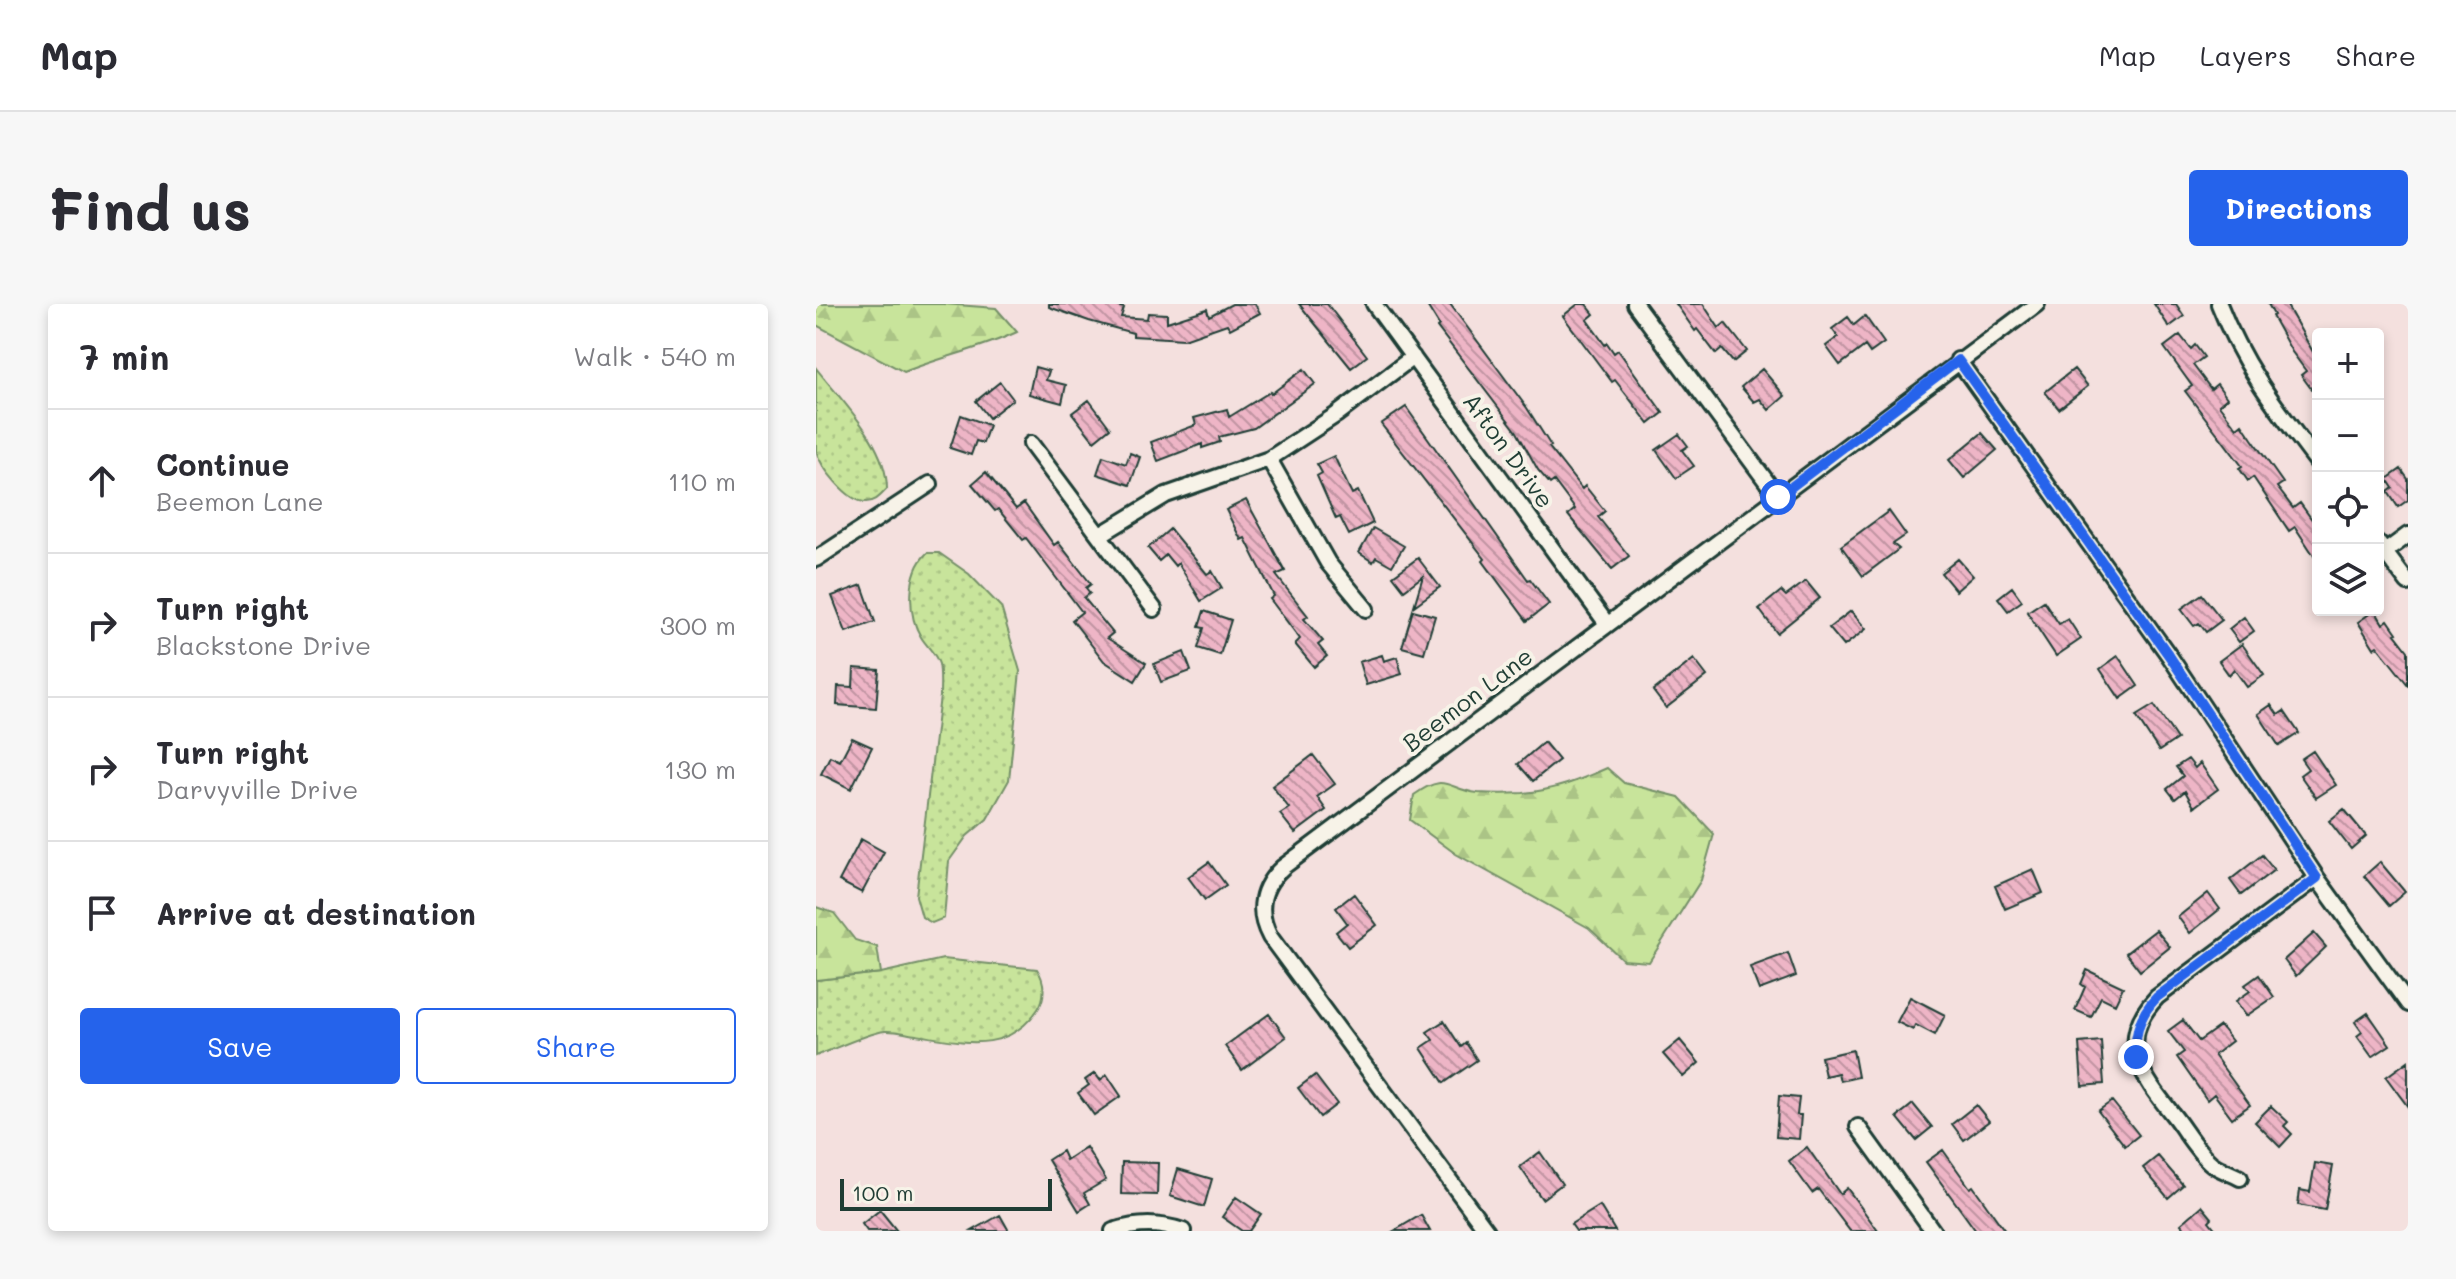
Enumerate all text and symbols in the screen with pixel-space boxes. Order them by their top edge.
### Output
text: Map [40,30,118,80]
text: Map [2099,37,2156,73]
text: Layers [2200,37,2292,73]
text: Share [2336,37,2416,73]
button: Directions [2189,170,2408,246]
text: Find us [48,172,251,245]
map controls [2312,328,2384,616]
button: + [2312,328,2384,400]
text: 7 min [80,334,169,379]
text: Walk · 540 m [573,339,736,373]
street label: Afton Drive [1457,386,1561,514]
button: − [2312,400,2384,472]
text: Continue [156,444,289,484]
icon: ahead [80,459,124,503]
text: 110 m [668,464,736,498]
button: locate [2312,472,2384,544]
route start [1760,479,1796,515]
text: Beemon Lane [156,484,324,518]
button: layers [2312,544,2384,616]
text: Turn right [156,588,309,628]
icon: right [80,603,124,647]
text: 300 m [660,608,736,642]
text: Blackstone Drive [156,628,371,662]
street label: Beemon Lane [1396,640,1538,758]
text: Turn right [156,732,309,772]
icon: right [80,747,124,791]
text: 130 m [664,752,736,786]
text: Darvyville Drive [156,772,358,806]
icon: arrive [80,891,124,935]
text: Arrive at destination [156,893,476,933]
button: Save [80,1008,400,1084]
button: Share [416,1008,736,1084]
route end [2118,1039,2154,1075]
scale bar [840,1175,1052,1211]
text: 100 m [852,1178,914,1207]

